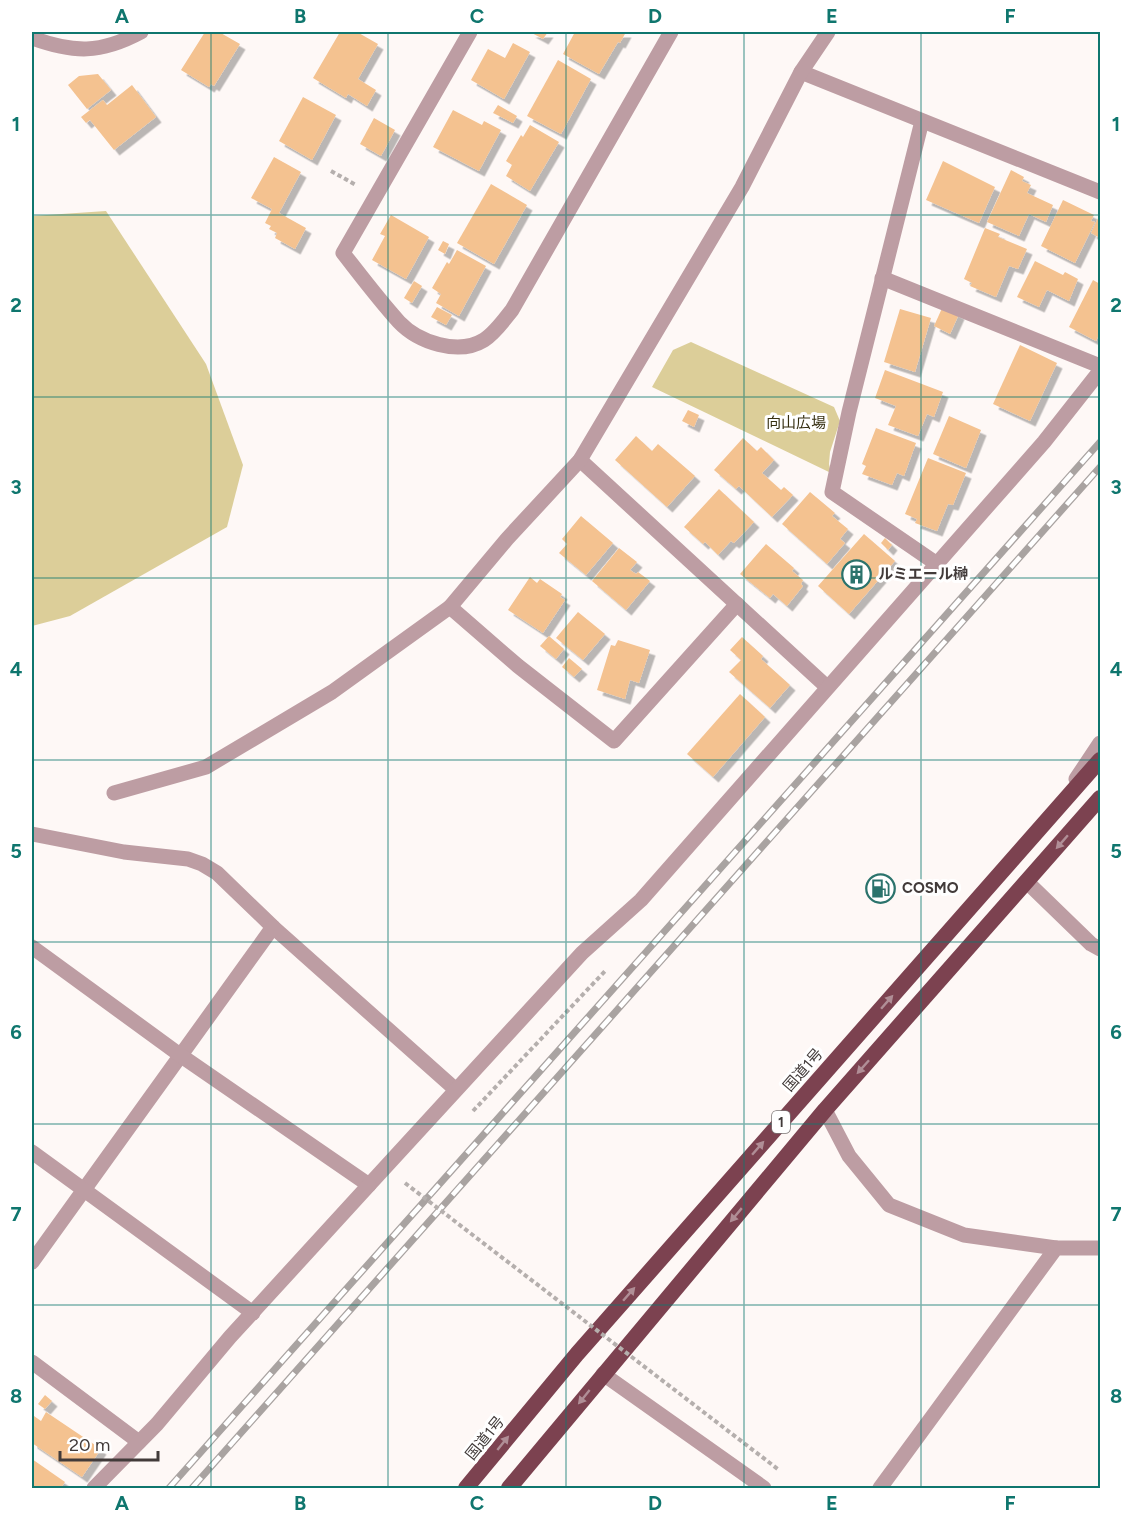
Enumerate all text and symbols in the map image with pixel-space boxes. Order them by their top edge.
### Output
text: A [115,4,130,28]
text: B [294,4,306,28]
text: C [470,4,484,28]
text: D [648,4,662,28]
text: E [826,4,838,28]
text: F [1004,4,1016,28]
text: 1 [12,112,20,136]
text: 1 [1112,112,1120,136]
text: 2 [10,293,22,317]
text: 2 [1110,293,1122,317]
park label: 向山広場 [766,414,826,432]
text: 3 [10,475,22,499]
text: 3 [1110,475,1122,499]
building icon: ルミエール榊 [841,558,873,590]
place label: ルミエール榊 [878,565,968,583]
text: 4 [10,657,23,681]
text: 4 [1110,657,1123,681]
one-way arrow [1056,834,1069,849]
text: 5 [10,839,22,863]
text: 5 [1110,839,1122,863]
fuel station icon: COSMO [865,872,897,904]
place label: COSMO [902,879,959,897]
one-way arrow [880,995,893,1010]
text: 6 [10,1020,22,1044]
text: 6 [1110,1020,1122,1044]
street label: 国道1号 [779,1045,827,1095]
one-way arrow [857,1059,870,1074]
road number: 1 [772,1111,790,1133]
one-way arrow [751,1141,764,1156]
text: 7 [10,1202,22,1226]
text: 7 [1110,1202,1122,1226]
one-way arrow [730,1207,743,1223]
one-way arrow [622,1287,635,1302]
text: 8 [10,1384,22,1408]
text: 8 [1110,1384,1122,1408]
one-way arrow [578,1389,591,1404]
street label: 国道1号 [462,1412,508,1464]
scale bar [60,1424,158,1462]
text: 20 m [69,1434,110,1456]
one-way arrow [497,1435,510,1451]
text: A [115,1491,130,1515]
text: B [294,1491,306,1515]
text: C [470,1491,484,1515]
text: D [648,1491,662,1515]
text: E [826,1491,838,1515]
text: F [1004,1491,1016,1515]

